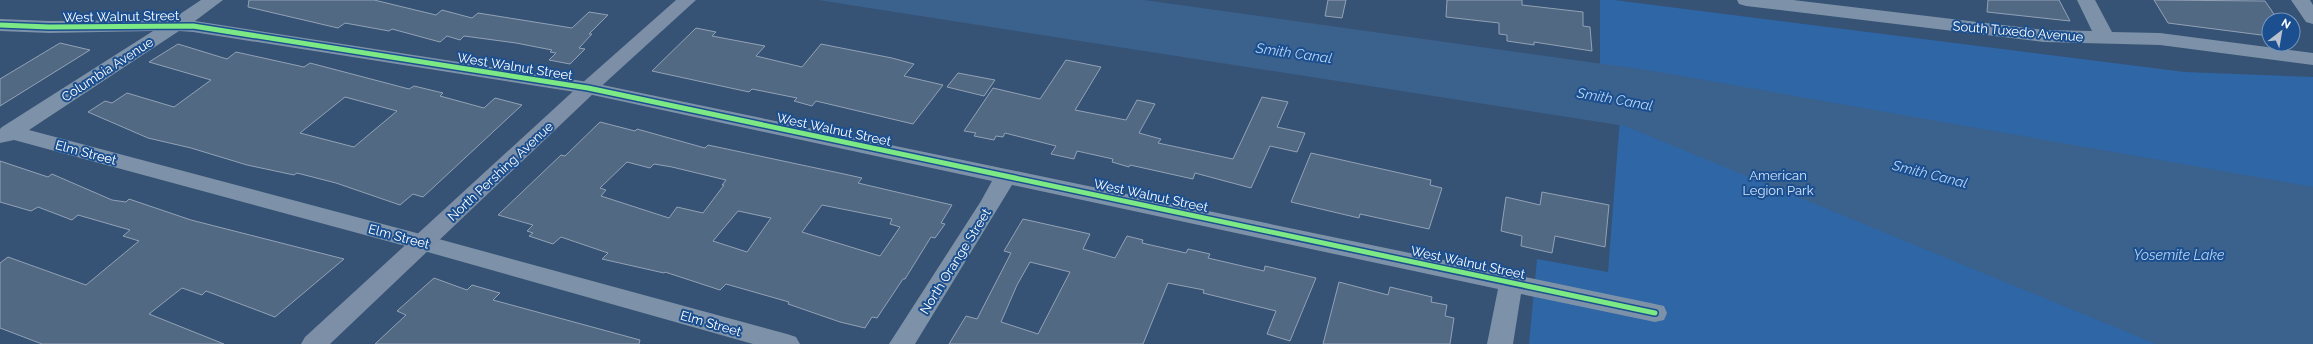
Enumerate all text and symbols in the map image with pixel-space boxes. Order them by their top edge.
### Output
street label: West Walnut Street [63,8,180,25]
north arrow [2261,12,2301,52]
text: N [2279,16,2293,32]
street label: South Tuxedo Avenue [1952,18,2084,45]
street label: Columbia Avenue [59,34,156,105]
water label: Smith Canal [1254,40,1333,66]
street label: West Walnut Street [456,50,574,83]
water label: Smith Canal [1575,84,1654,114]
street label: West Walnut Street [775,110,893,149]
street label: North Pershing Avenue [445,118,556,224]
street label: Elm Street [54,137,119,168]
water label: Smith Canal [1890,157,1969,191]
park label: American Legion Park [1742,168,1814,198]
street label: West Walnut Street [1092,176,1210,215]
street label: North Orange Street [917,205,994,317]
street label: Elm Street [367,221,432,252]
street label: West Walnut Street [1409,243,1527,282]
water label: Yosemite Lake [2134,247,2225,263]
street label: Elm Street [679,308,744,340]

